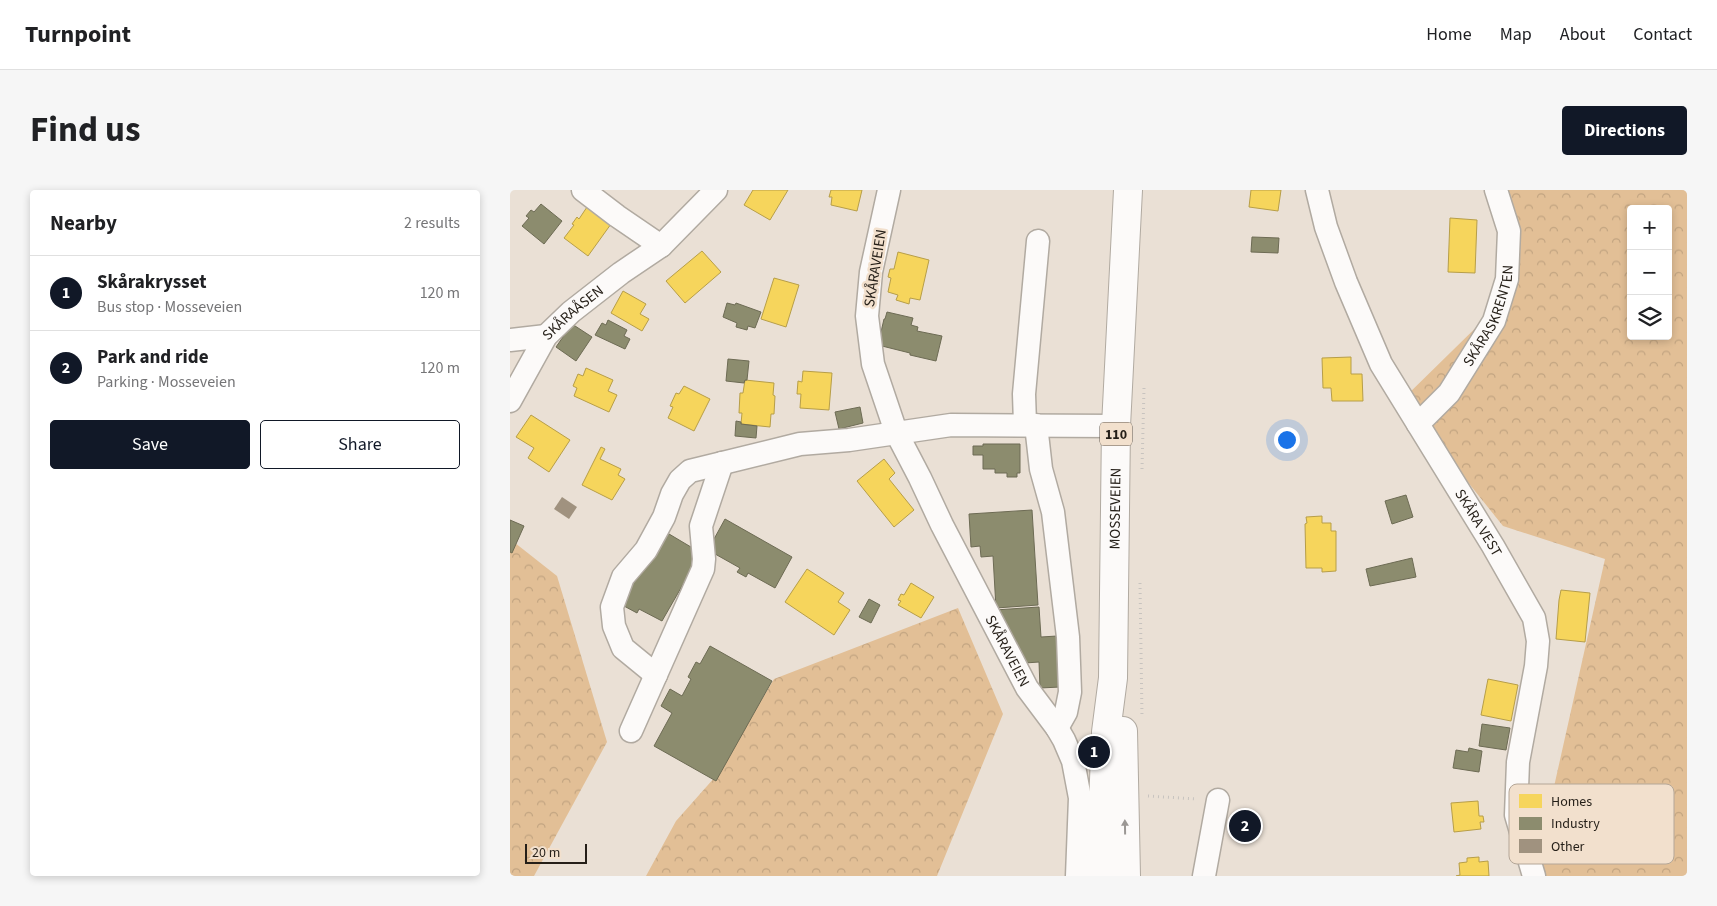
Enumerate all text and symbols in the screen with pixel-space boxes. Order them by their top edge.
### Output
text: Turnpoint [25,17,131,52]
text: Home [1426,22,1472,47]
text: Map [1500,22,1532,47]
text: About [1560,22,1605,47]
text: Contact [1633,22,1692,47]
text: Find us [30,105,140,155]
button: Directions [1562,106,1687,155]
map controls [1627,205,1672,340]
button: + [1627,205,1672,250]
text: Nearby [50,208,117,238]
text: 2 results [404,212,460,234]
street label: SKÅRAVEIEN [859,228,892,308]
button: − [1627,250,1672,295]
street label: SKÅRASKRENTEN [1458,264,1519,371]
text: Skårakrysset [97,269,207,296]
street label: SKÅRAÅSEN [538,280,608,345]
text: 1 [62,282,70,304]
text: 120 m [420,282,460,304]
button: layers [1627,295,1672,340]
text: Bus stop · Mosseveien [97,296,242,318]
text: Park and ride [97,344,209,371]
text: 2 [62,357,70,379]
text: 120 m [420,357,460,379]
text: Parking · Mosseveien [97,371,236,393]
button: Save [50,420,250,469]
button: Share [260,420,460,469]
road number: 110 [1100,422,1132,445]
your location [1274,427,1300,453]
street label: MOSSEVEIEN [1105,468,1127,550]
street label: SKÅRA VEST [1449,485,1507,561]
street label: SKÅRAVEIEN [980,611,1035,691]
pin: 1 [1078,733,1110,771]
legend [1509,784,1674,864]
text: Homes [1551,792,1592,812]
pin: 2 [1229,807,1261,845]
text: Industry [1551,814,1600,834]
one-way arrow [1121,819,1129,835]
text: Other [1551,837,1585,857]
scale bar [525,841,588,864]
text: 20 m [532,843,560,863]

